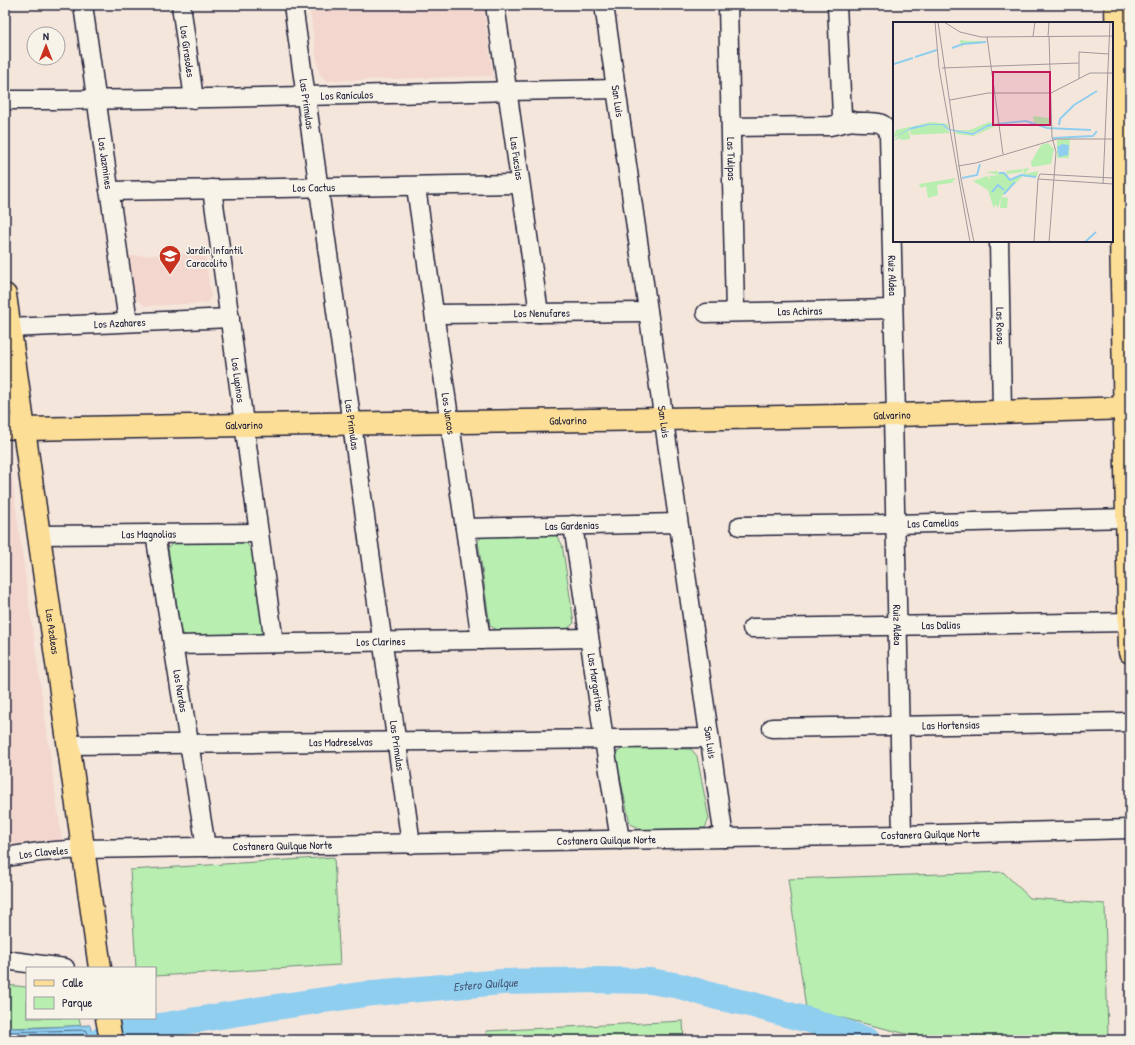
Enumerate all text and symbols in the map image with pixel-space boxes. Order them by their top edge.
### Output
inset map [893,22,1113,242]
street label: Los Girasoles [177,25,198,78]
north arrow [26,26,66,66]
text: N [43,29,49,43]
street label: Las Primulas [296,78,317,130]
street label: San Luis [609,84,627,118]
street label: Los Ranículos [321,87,373,103]
street label: Las Fucsias [507,136,527,181]
street label: Los Jazmines [95,137,116,190]
street label: Las Tulipas [724,137,739,181]
street label: Los Cactus [293,180,335,195]
school or university icon: Jardín Infantil Caracolito [157,243,183,276]
place label: Jardín Infantil Caracolito [186,243,243,270]
street label: Ruiz Aldea [885,255,900,297]
street label: Las Achiras [777,304,822,318]
street label: Los Nenufares [514,306,570,320]
street label: Las Rosas [993,307,1008,345]
street label: Los Azahares [94,315,146,331]
street label: Los Lupinos [228,357,248,403]
street label: Los Juncos [439,392,458,435]
street label: Las Primulas [342,399,363,451]
street label: San Luis [655,405,673,439]
street label: Galvarino [873,408,911,422]
street label: Galvarino [549,413,587,428]
street label: Galvarino [225,418,263,432]
street label: Las Camelias [907,515,959,531]
street label: Las Gardenias [545,518,599,533]
street label: Las Magnolias [122,527,176,541]
street label: Ruiz Aldea [890,605,905,646]
street label: Las Azaleas [42,608,63,655]
street label: Las Dalias [922,618,960,632]
street label: Los Clarines [356,634,406,649]
street label: Las Margaritas [585,652,607,712]
street label: Los Nardos [170,669,191,713]
street label: Las Hortensias [922,718,980,732]
street label: Las Primulas [387,720,408,772]
street label: San Luis [701,725,719,759]
street label: Las Madreselvas [309,735,373,749]
street label: Costanera Quilque Norte [881,826,981,842]
street label: Costanera Quilque Norte [557,832,657,848]
street label: Costanera Quilque Norte [233,838,333,853]
street label: Los Claveles [18,843,69,862]
legend [26,967,156,1019]
water label: Estero Quilque [452,973,519,995]
text: Calle [62,974,83,991]
text: Parque [62,994,92,1011]

